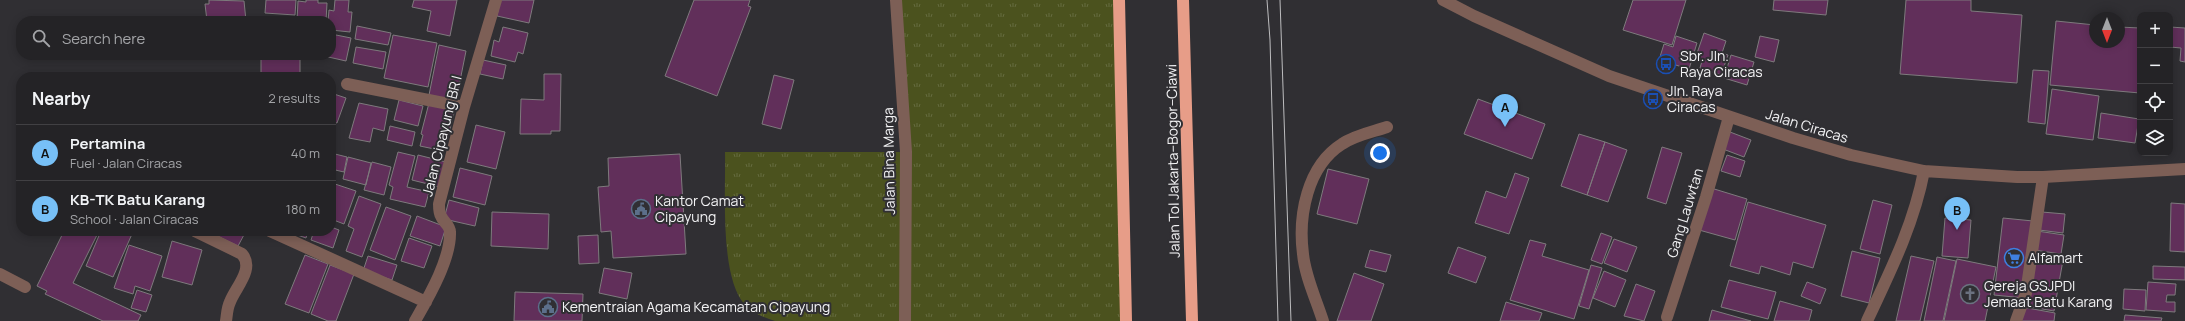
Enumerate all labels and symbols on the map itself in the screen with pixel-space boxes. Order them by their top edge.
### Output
north arrow [2089,12,2125,48]
place label: Sbr. Jln. Raya Ciracas [1680,46,1763,81]
bus stop icon: Sbr. Jln. Raya Ciracas [1655,53,1677,75]
street label: Jalan Tol Jakarta–Bogor–Ciawi [1161,64,1184,258]
street label: Jalan Cipayung BR I [417,73,466,198]
place label: Jln. Raya Ciracas [1667,81,1723,116]
bus stop icon: Jln. Raya Ciracas [1642,88,1664,110]
pin: A [1492,94,1518,127]
street label: Jalan Ciracas [1764,104,1851,147]
street label: Jalan Bina Marga [878,107,899,215]
your location [1370,143,1390,163]
street label: Gang Lauwtan [1662,166,1707,260]
place label: Kantor Camat Cipayung [655,191,744,226]
pin: B [1944,197,1970,230]
public building icon: Kantor Camat Cipayung [630,198,652,220]
supermarket icon: Alfamart [2003,247,2025,269]
place label: Alfamart [2028,248,2083,267]
place label: Gereja GSJPDI Jemaat Batu Karang [1984,276,2113,311]
church icon: Gereja GSJPDI Jemaat Batu Karang [1959,283,1981,305]
public building icon: Kementraian Agama Kecamatan Cipayung [537,296,559,318]
place label: Kementraian Agama Kecamatan Cipayung [562,297,830,316]

